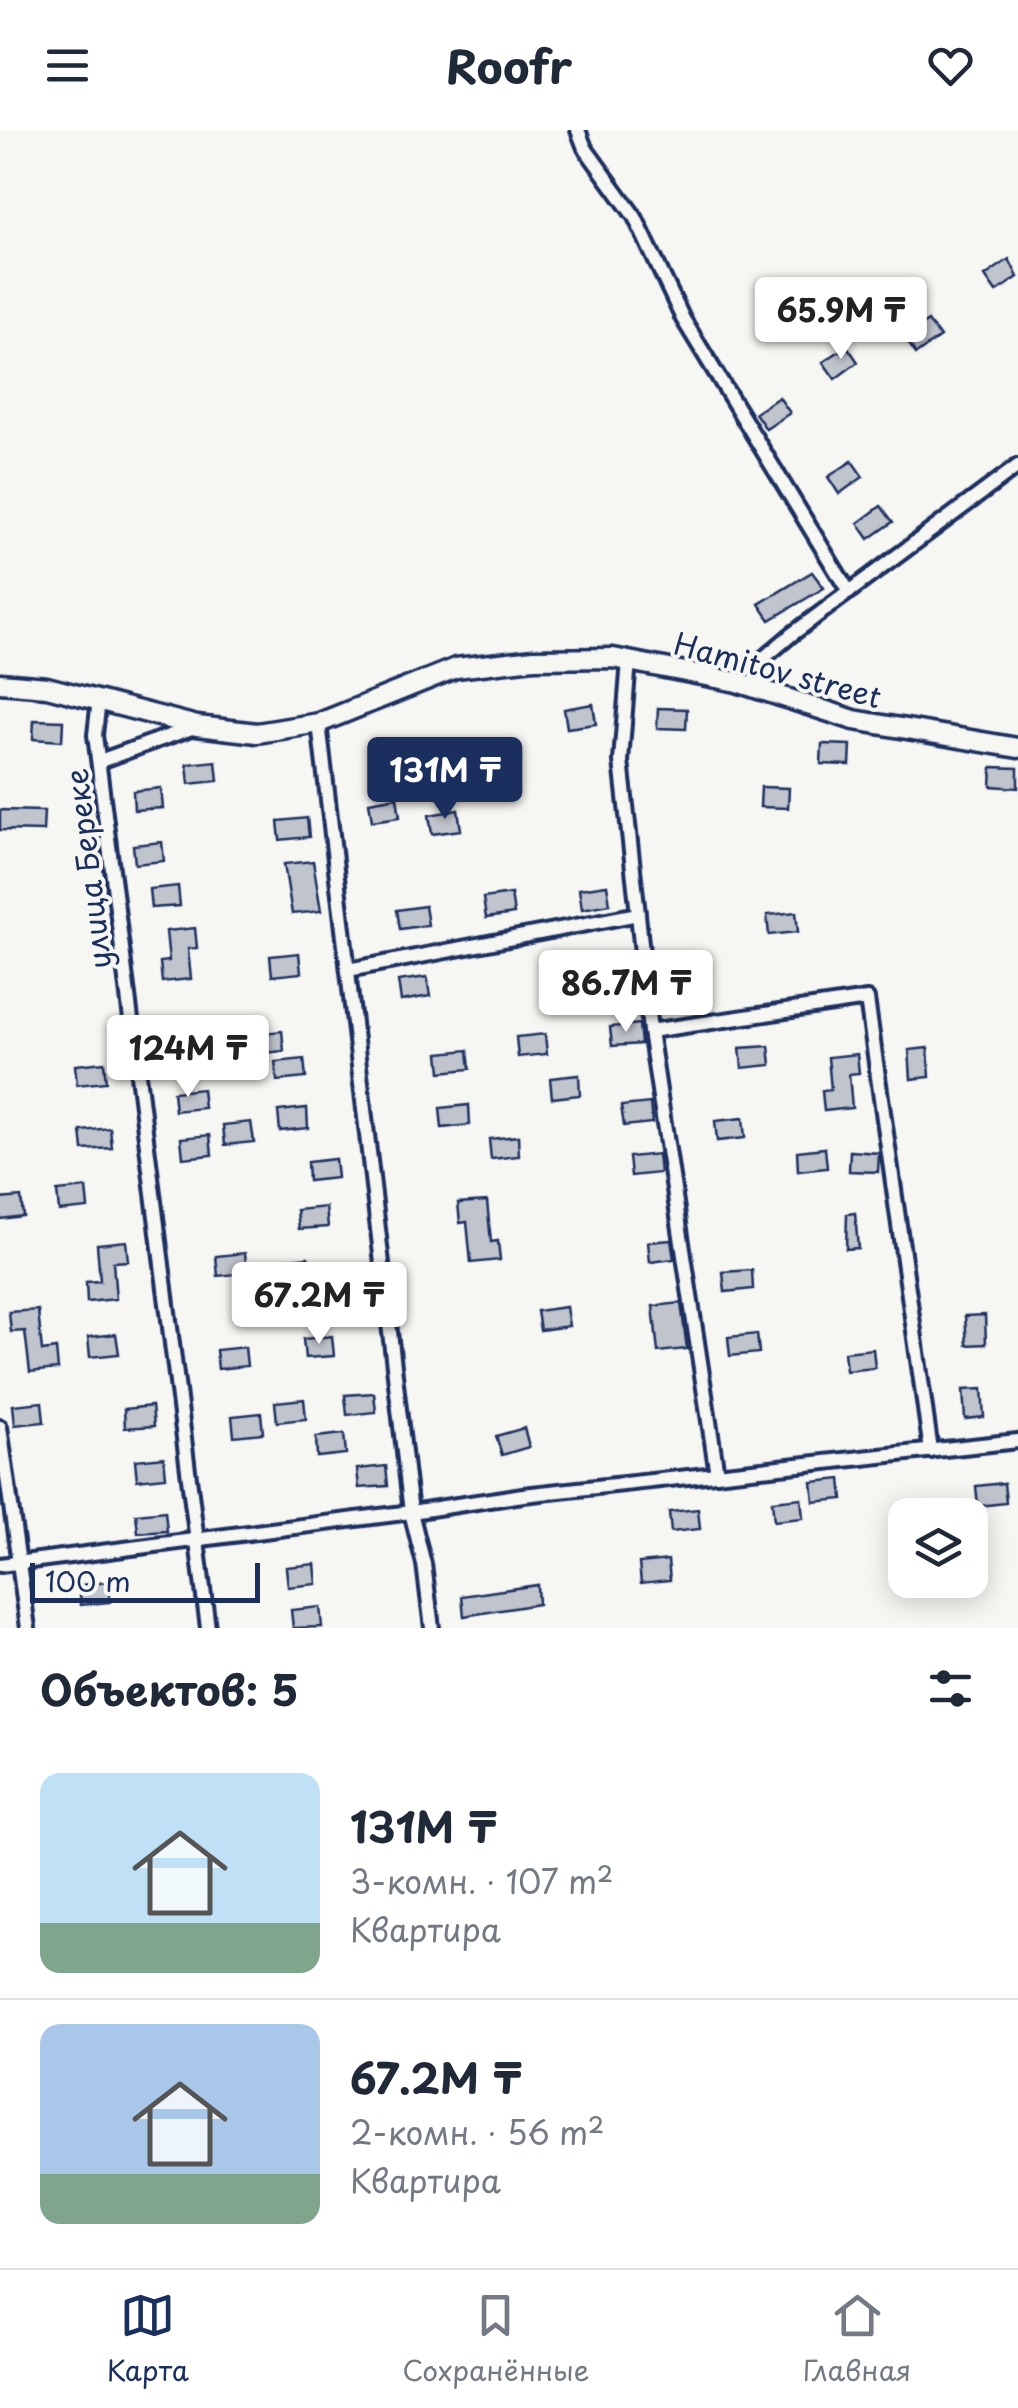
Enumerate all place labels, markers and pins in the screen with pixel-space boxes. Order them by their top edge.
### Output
pin: 65.9M ₸ [749,277,933,362]
pin: 131M ₸ [364,737,526,822]
pin: 86.7M ₸ [534,950,718,1035]
pin: 124M ₸ [107,1015,269,1100]
pin: 67.2M ₸ [227,1262,411,1347]

